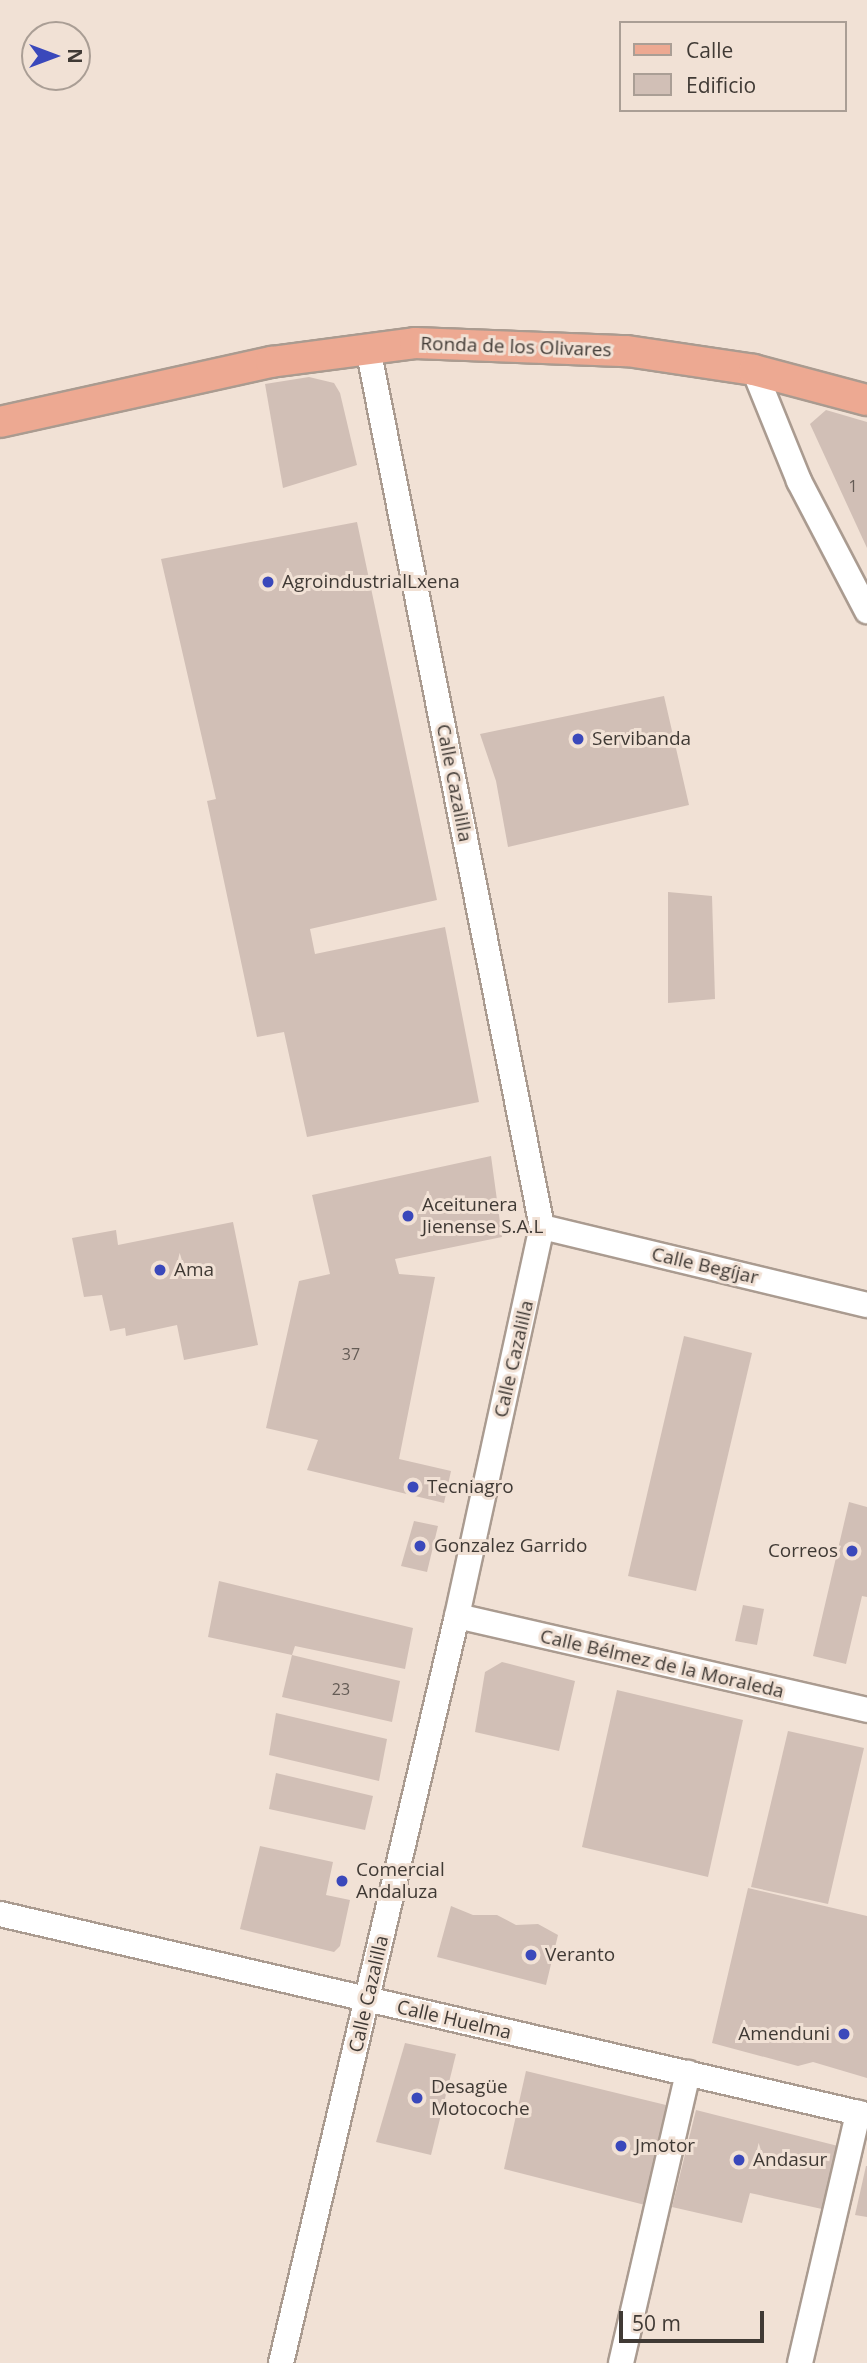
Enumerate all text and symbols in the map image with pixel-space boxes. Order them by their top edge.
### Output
north arrow [21,21,91,91]
legend [618,21,846,112]
text: Calle [686,36,733,64]
text: N [62,48,88,64]
text: Edificio [686,71,756,99]
street label: Ronda de los Olivares [420,332,612,362]
house number: 1 [848,476,858,496]
place label: AgroindustrialLxena [282,571,460,593]
marker: AgroindustrialLxena [260,574,276,590]
street label: Calle Cazalilla [431,722,477,844]
place label: Servibanda [592,728,691,750]
marker: Servibanda [570,731,586,747]
place label: Aceitunera Jienense S.A.L [422,1194,544,1238]
marker: Aceitunera Jienense S.A.L [400,1208,416,1224]
street label: Calle Begíjar [649,1243,761,1289]
place label: Ama [174,1259,214,1281]
marker: Ama [152,1262,168,1278]
street label: Calle Cazalilla [489,1298,539,1420]
house number: 37 [342,1344,360,1364]
place label: Tecniagro [427,1476,514,1498]
marker: Tecniagro [405,1479,421,1495]
place label: Gonzalez Garrido [434,1535,587,1557]
marker: Gonzalez Garrido [412,1538,428,1554]
place label: Correos [768,1540,838,1562]
marker: Correos [844,1543,860,1559]
street label: Calle Bélmez de la Moraleda [538,1625,786,1703]
house number: 23 [332,1679,350,1699]
place label: Comercial Andaluza [356,1859,445,1903]
marker: Comercial Andaluza [334,1873,350,1889]
street label: Calle Cazalilla [344,1933,394,2055]
place label: Veranto [545,1944,615,1966]
marker: Veranto [523,1947,539,1963]
street label: Calle Huelma [394,1996,514,2044]
place label: Amenduni [738,2023,830,2045]
marker: Amenduni [836,2026,852,2042]
place label: Desagüe Motocoche [431,2076,530,2120]
marker: Desagüe Motocoche [409,2090,425,2106]
place label: Jmotor [635,2135,695,2157]
marker: Jmotor [613,2138,629,2154]
place label: Andasur [753,2149,827,2171]
marker: Andasur [731,2152,747,2168]
scale bar [622,2296,767,2340]
text: 50 m [632,2309,681,2337]

